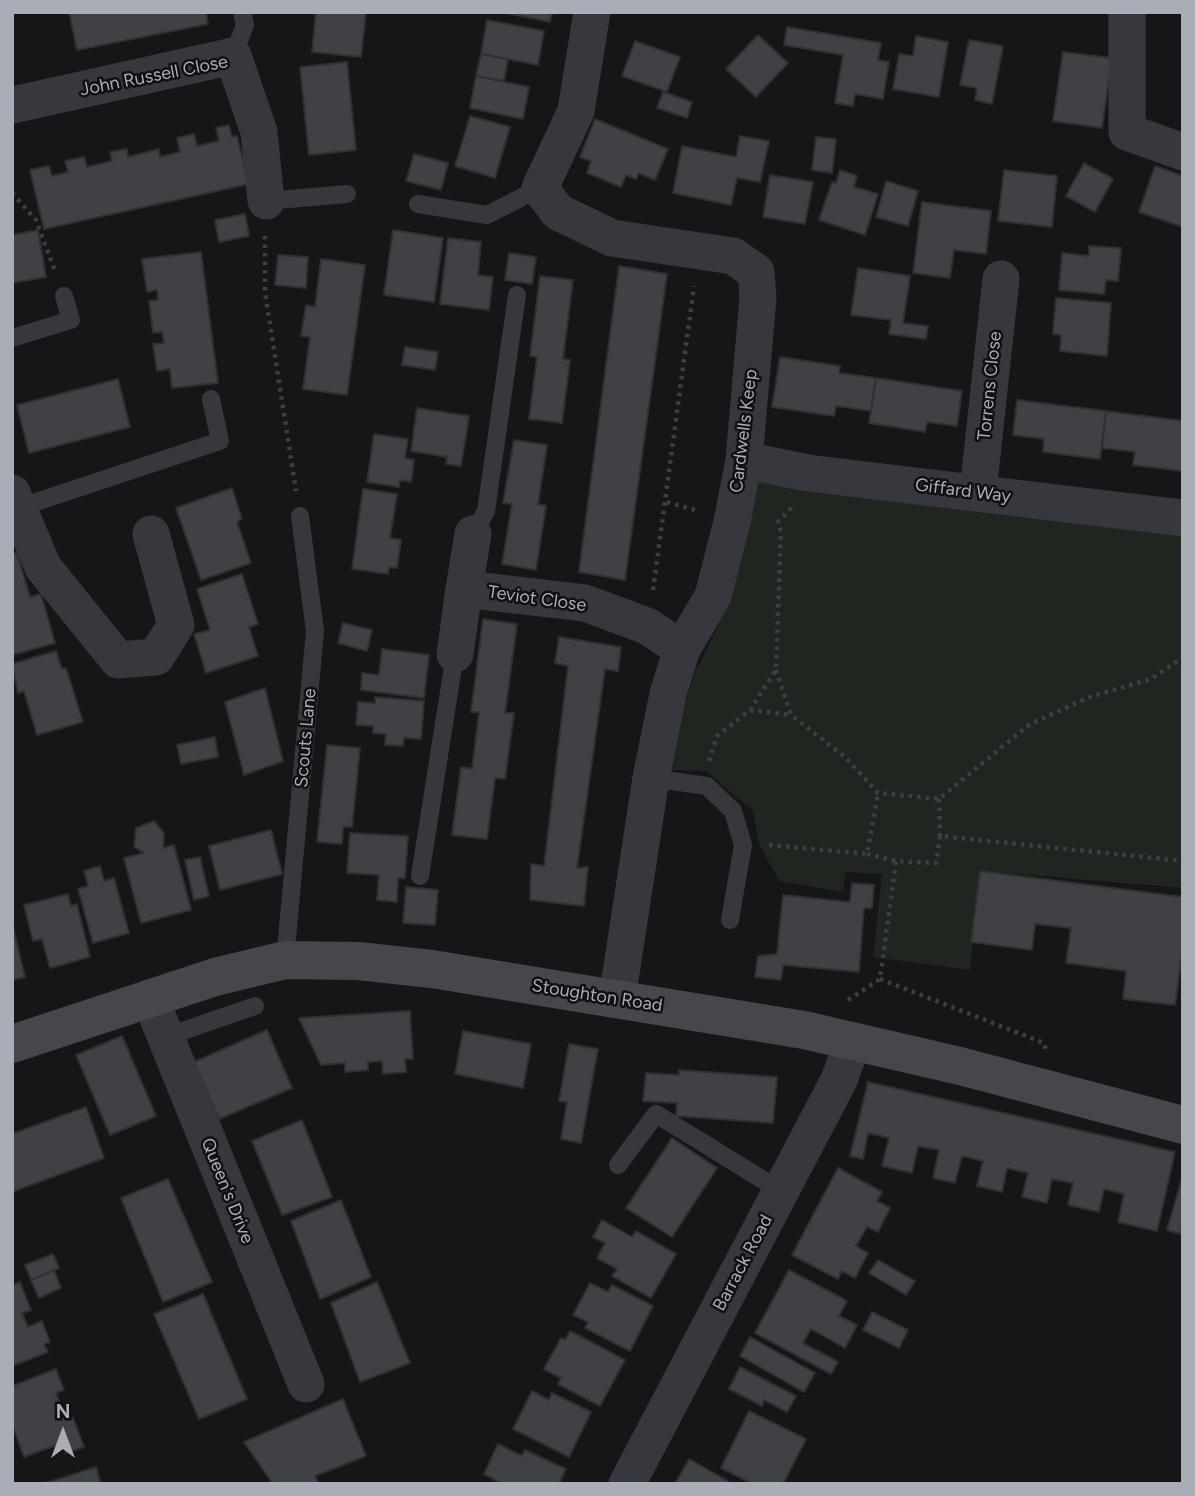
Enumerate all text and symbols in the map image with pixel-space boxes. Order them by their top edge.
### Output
street label: John Russell Close [78,51,230,101]
street label: Torrens Close [974,330,1006,442]
street label: Cardwells Keep [726,368,762,494]
street label: Giffard Way [914,474,1012,508]
street label: Teviot Close [486,581,588,617]
street label: Scouts Lane [291,688,321,788]
street label: Stoughton Road [530,975,664,1017]
street label: Queen's Drive [196,1135,258,1247]
street label: Barrack Road [709,1211,777,1315]
north arrow [28,1398,98,1468]
text: N [56,1400,70,1423]

